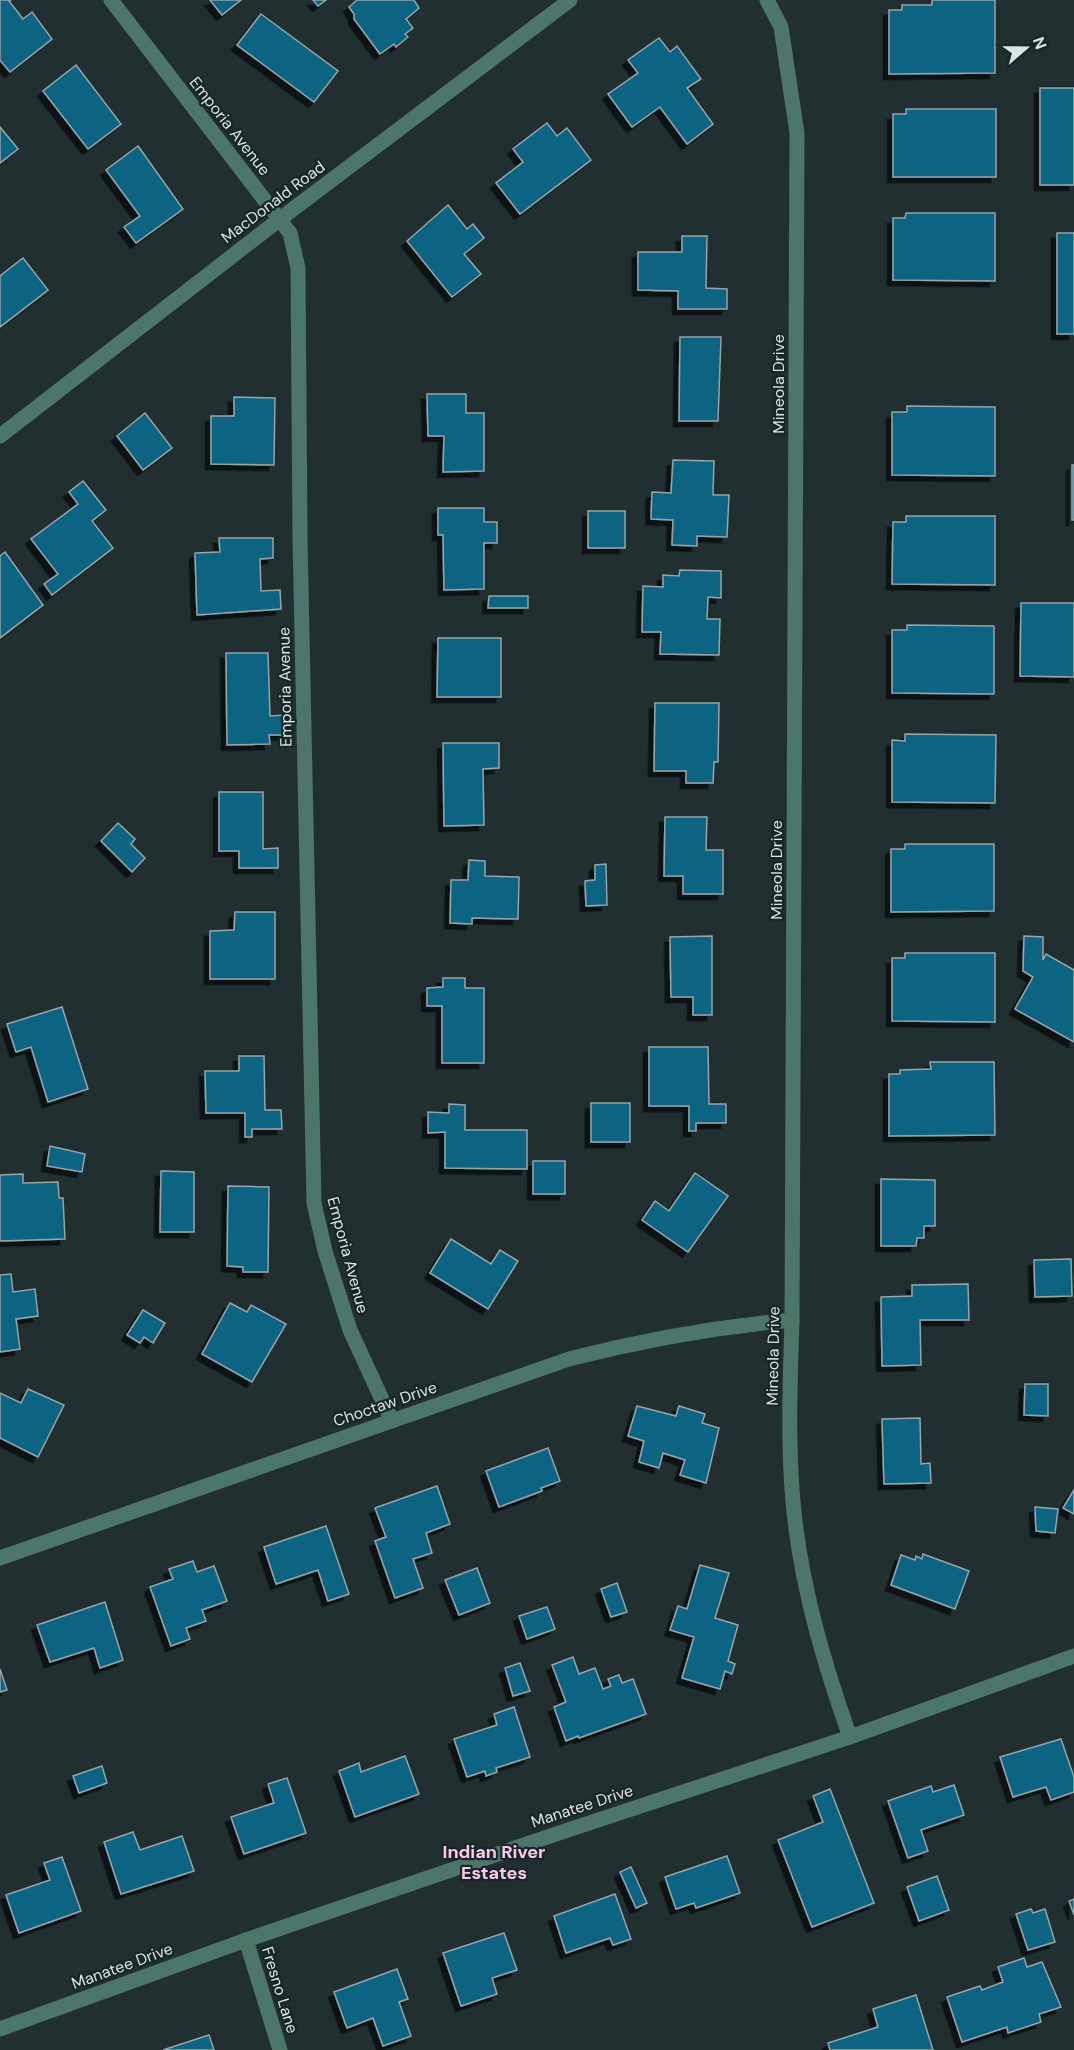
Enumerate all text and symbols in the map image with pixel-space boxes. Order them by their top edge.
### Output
north arrow [996,18,1056,78]
text: N [1028,34,1051,52]
street label: Emporia Avenue [185,72,275,180]
street label: MacDonald Road [217,156,329,248]
street label: Mineola Drive [768,334,789,434]
street label: Emporia Avenue [273,627,297,747]
street label: Mineola Drive [766,820,787,920]
street label: Emporia Avenue [322,1194,374,1316]
street label: Mineola Drive [762,1306,784,1406]
street label: Choctaw Drive [330,1376,440,1432]
street label: Manatee Drive [528,1780,636,1832]
district label: Indian River Estates [443,1840,545,1885]
street label: Manatee Drive [69,1938,175,1994]
street label: Fresno Lane [257,1944,303,2036]

